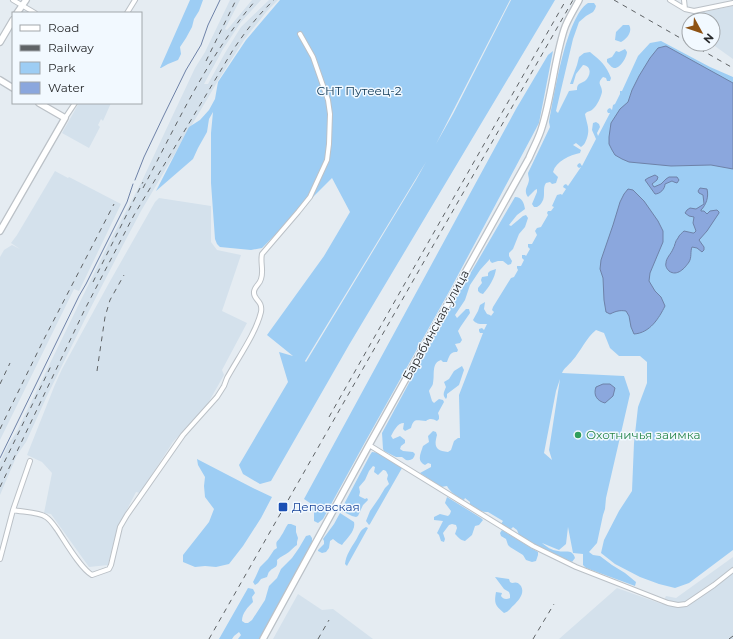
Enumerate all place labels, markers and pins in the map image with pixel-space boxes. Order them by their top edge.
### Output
place label: Охотничья заимка [586,427,700,442]
marker: Охотничья заимка [573,430,583,440]
place label: Деповская [292,499,360,514]
marker: Деповская [277,501,289,513]

